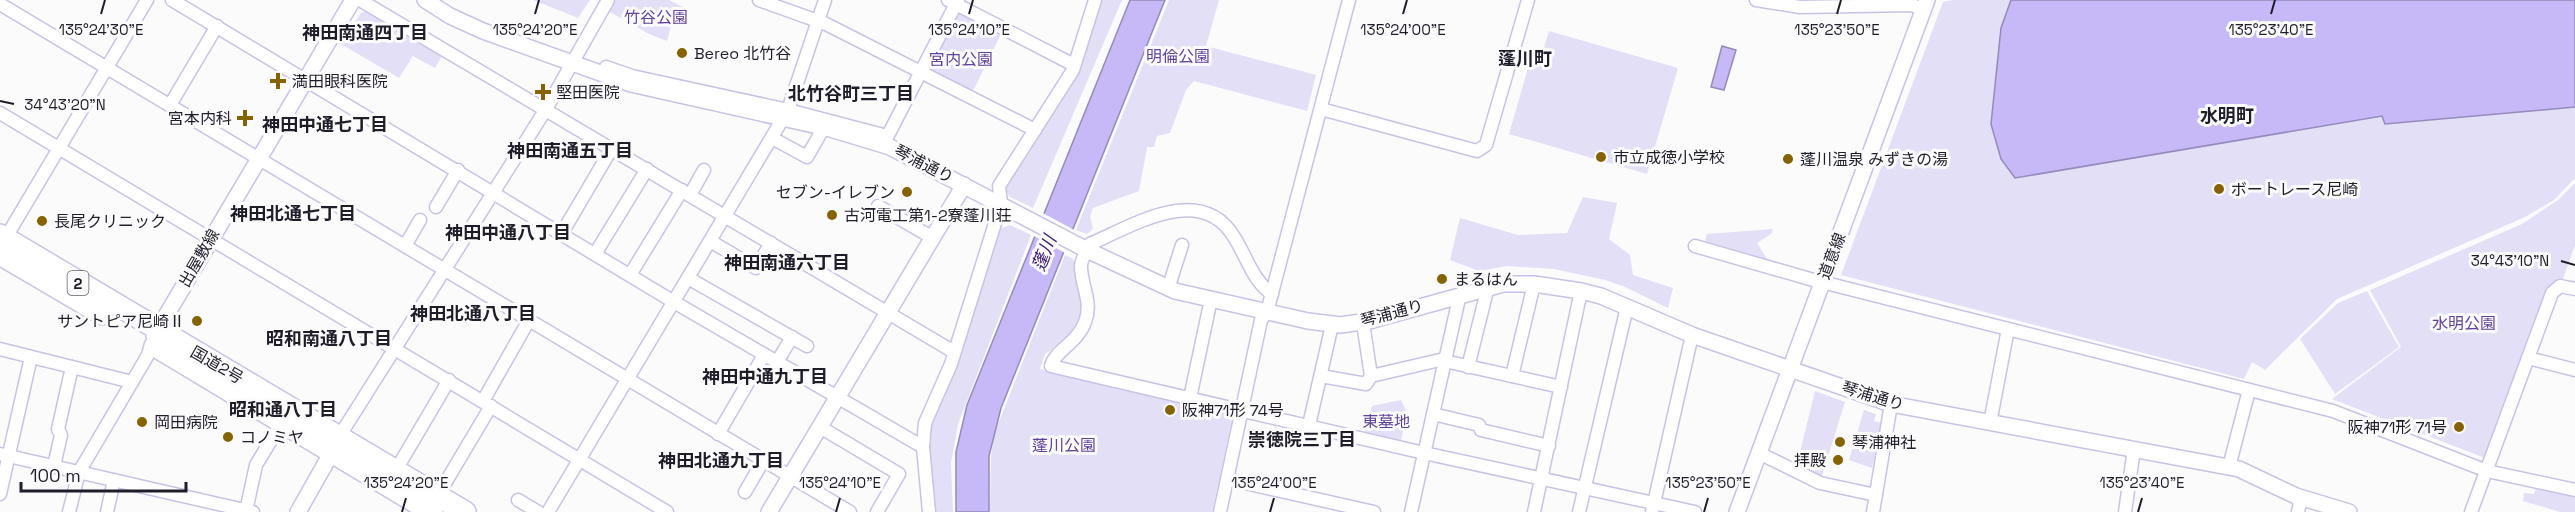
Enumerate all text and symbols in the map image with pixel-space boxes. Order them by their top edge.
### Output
park label: 竹谷公園 [624,7,688,28]
text: 135°24'30"E [59,20,143,39]
text: 135°24'20"E [493,20,577,39]
text: 135°24'10"E [928,20,1010,39]
text: 135°24'00"E [1360,20,1446,39]
text: 135°23'50"E [1794,20,1880,39]
text: 135°23'40"E [2228,20,2314,39]
district label: 神田南通四丁目 [302,21,428,44]
place label: Bereo 北竹谷 [694,43,791,64]
marker: Bereo 北竹谷 [675,46,689,60]
park label: 明倫公園 [1146,46,1210,67]
district label: 蓬川町 [1498,47,1552,70]
park label: 宮内公園 [929,49,993,70]
place label: 満田眼科医院 [292,71,388,92]
marker: 満田眼科医院 [269,72,287,90]
place label: 堅田医院 [556,82,620,103]
district label: 北竹谷町三丁目 [788,82,914,105]
marker: 堅田医院 [534,83,552,101]
text: 34°43'20"N [24,95,106,114]
district label: 水明町 [2200,104,2254,127]
place label: 宮本内科 [168,108,232,129]
marker: 宮本内科 [236,109,254,127]
district label: 神田中通七丁目 [262,113,388,136]
district label: 神田南通五丁目 [507,139,633,162]
street label: 琴浦通り [891,140,957,188]
place label: 市立成徳小学校 [1613,147,1725,168]
place label: 蓬川温泉 みずきの湯 [1800,149,1948,170]
marker: 市立成徳小学校 [1594,150,1608,164]
marker: 蓬川温泉 みずきの湯 [1781,152,1795,166]
place label: ボートレース尼崎 [2231,179,2358,200]
place label: セブン-イレブン [776,182,895,203]
marker: ボートレース尼崎 [2212,182,2226,196]
marker: セブン-イレブン [900,185,914,199]
district label: 神田北通七丁目 [230,202,356,225]
place label: 古河電工第1-2寮蓬川荘 [844,205,1012,226]
marker: 古河電工第1-2寮蓬川荘 [825,208,839,222]
place label: 長尾クリニック [54,211,166,232]
marker: 長尾クリニック [35,214,49,228]
district label: 神田中通八丁目 [445,221,571,244]
street label: 出屋敷線 [174,225,224,291]
water label: 蓬川 [1027,230,1062,274]
street label: 道意線 [1814,230,1850,282]
district label: 神田南通六丁目 [724,251,850,274]
text: 34°43'10"N [2471,251,2549,270]
place label: まるはん [1454,269,1518,290]
road number: 2 [68,271,88,295]
marker: まるはん [1435,272,1449,286]
street label: 琴浦通り [1358,295,1426,331]
district label: 神田北通八丁目 [410,302,536,325]
place label: サントピア尼崎Ⅱ [57,311,185,332]
park label: 水明公園 [2432,313,2496,334]
marker: サントピア尼崎Ⅱ [190,314,204,328]
district label: 昭和南通八丁目 [266,327,392,350]
street label: 国道2号 [187,341,247,389]
district label: 神田中通九丁目 [702,365,828,388]
street label: 琴浦通り [1839,377,1907,415]
district label: 昭和通八丁目 [229,398,337,421]
place label: 阪神71形 74号 [1182,400,1284,421]
marker: 阪神71形 74号 [1163,403,1177,417]
park label: 東墓地 [1362,411,1410,432]
place label: 岡田病院 [154,412,218,433]
marker: 岡田病院 [135,415,149,429]
place label: 阪神71形 71号 [2348,417,2447,438]
marker: 阪神71形 71号 [2452,420,2466,434]
place label: コノミヤ [240,427,304,448]
district label: 崇徳院三丁目 [1248,428,1356,451]
marker: コノミヤ [221,430,235,444]
place label: 琴浦神社 [1852,432,1916,453]
park label: 蓬川公園 [1032,435,1096,456]
marker: 琴浦神社 [1833,435,1847,449]
district label: 神田北通九丁目 [658,449,784,472]
place label: 拝殿 [1794,450,1826,471]
marker: 拝殿 [1831,453,1845,467]
scale bar [21,455,186,493]
text: 100 m [30,464,81,487]
text: 135°24'20"E [364,473,448,492]
text: 135°24'10"E [799,473,881,492]
text: 135°24'00"E [1231,473,1317,492]
text: 135°23'50"E [1665,473,1751,492]
text: 135°23'40"E [2099,473,2185,492]

